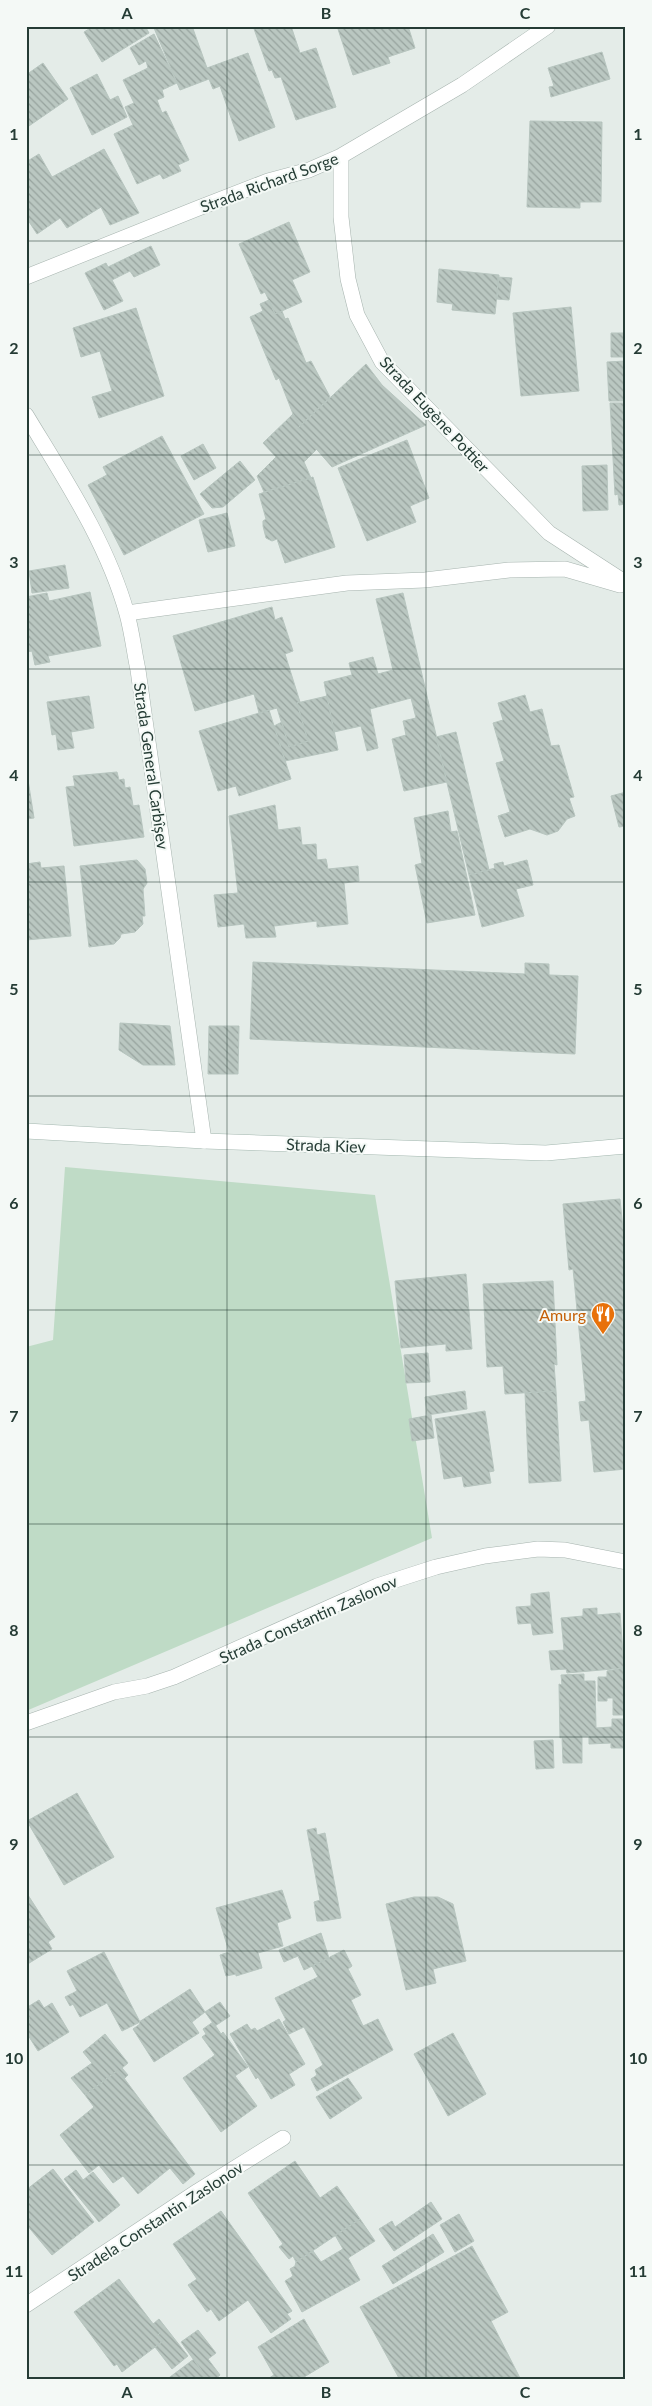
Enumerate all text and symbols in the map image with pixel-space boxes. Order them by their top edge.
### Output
text: A [120,3,133,22]
text: B [321,3,331,22]
text: C [520,3,531,22]
text: 1 [9,124,19,143]
text: 1 [633,124,643,143]
street label: Strada Richard Sorge [197,148,341,216]
text: 2 [9,338,19,357]
text: 2 [633,338,643,357]
street label: Strada Eugène Pottier [376,352,494,476]
text: 3 [9,552,19,571]
text: 3 [633,552,643,571]
street label: Strada General Carbîșev [131,681,173,851]
text: 4 [9,765,19,784]
text: 4 [633,765,643,784]
text: 5 [9,979,19,998]
text: 5 [633,979,643,998]
street label: Strada Kiev [286,1134,367,1156]
text: 6 [9,1193,19,1212]
text: 6 [633,1193,643,1212]
restaurant icon: Amurg [590,1301,616,1335]
place label: Amurg [539,1305,586,1324]
text: 7 [9,1406,19,1425]
text: 7 [633,1406,643,1425]
street label: Strada Constantin Zaslonov [216,1571,401,1667]
text: 8 [9,1620,19,1639]
text: 8 [633,1620,643,1639]
text: 9 [9,1834,19,1853]
text: 9 [633,1834,643,1853]
text: 10 [5,2048,23,2067]
text: 10 [629,2048,647,2067]
street label: Stradela Сonstantin Zaslonov [64,2157,247,2285]
text: 11 [5,2261,23,2280]
text: 11 [629,2261,647,2280]
text: A [120,2382,133,2401]
text: B [321,2382,331,2401]
text: C [520,2382,531,2401]

